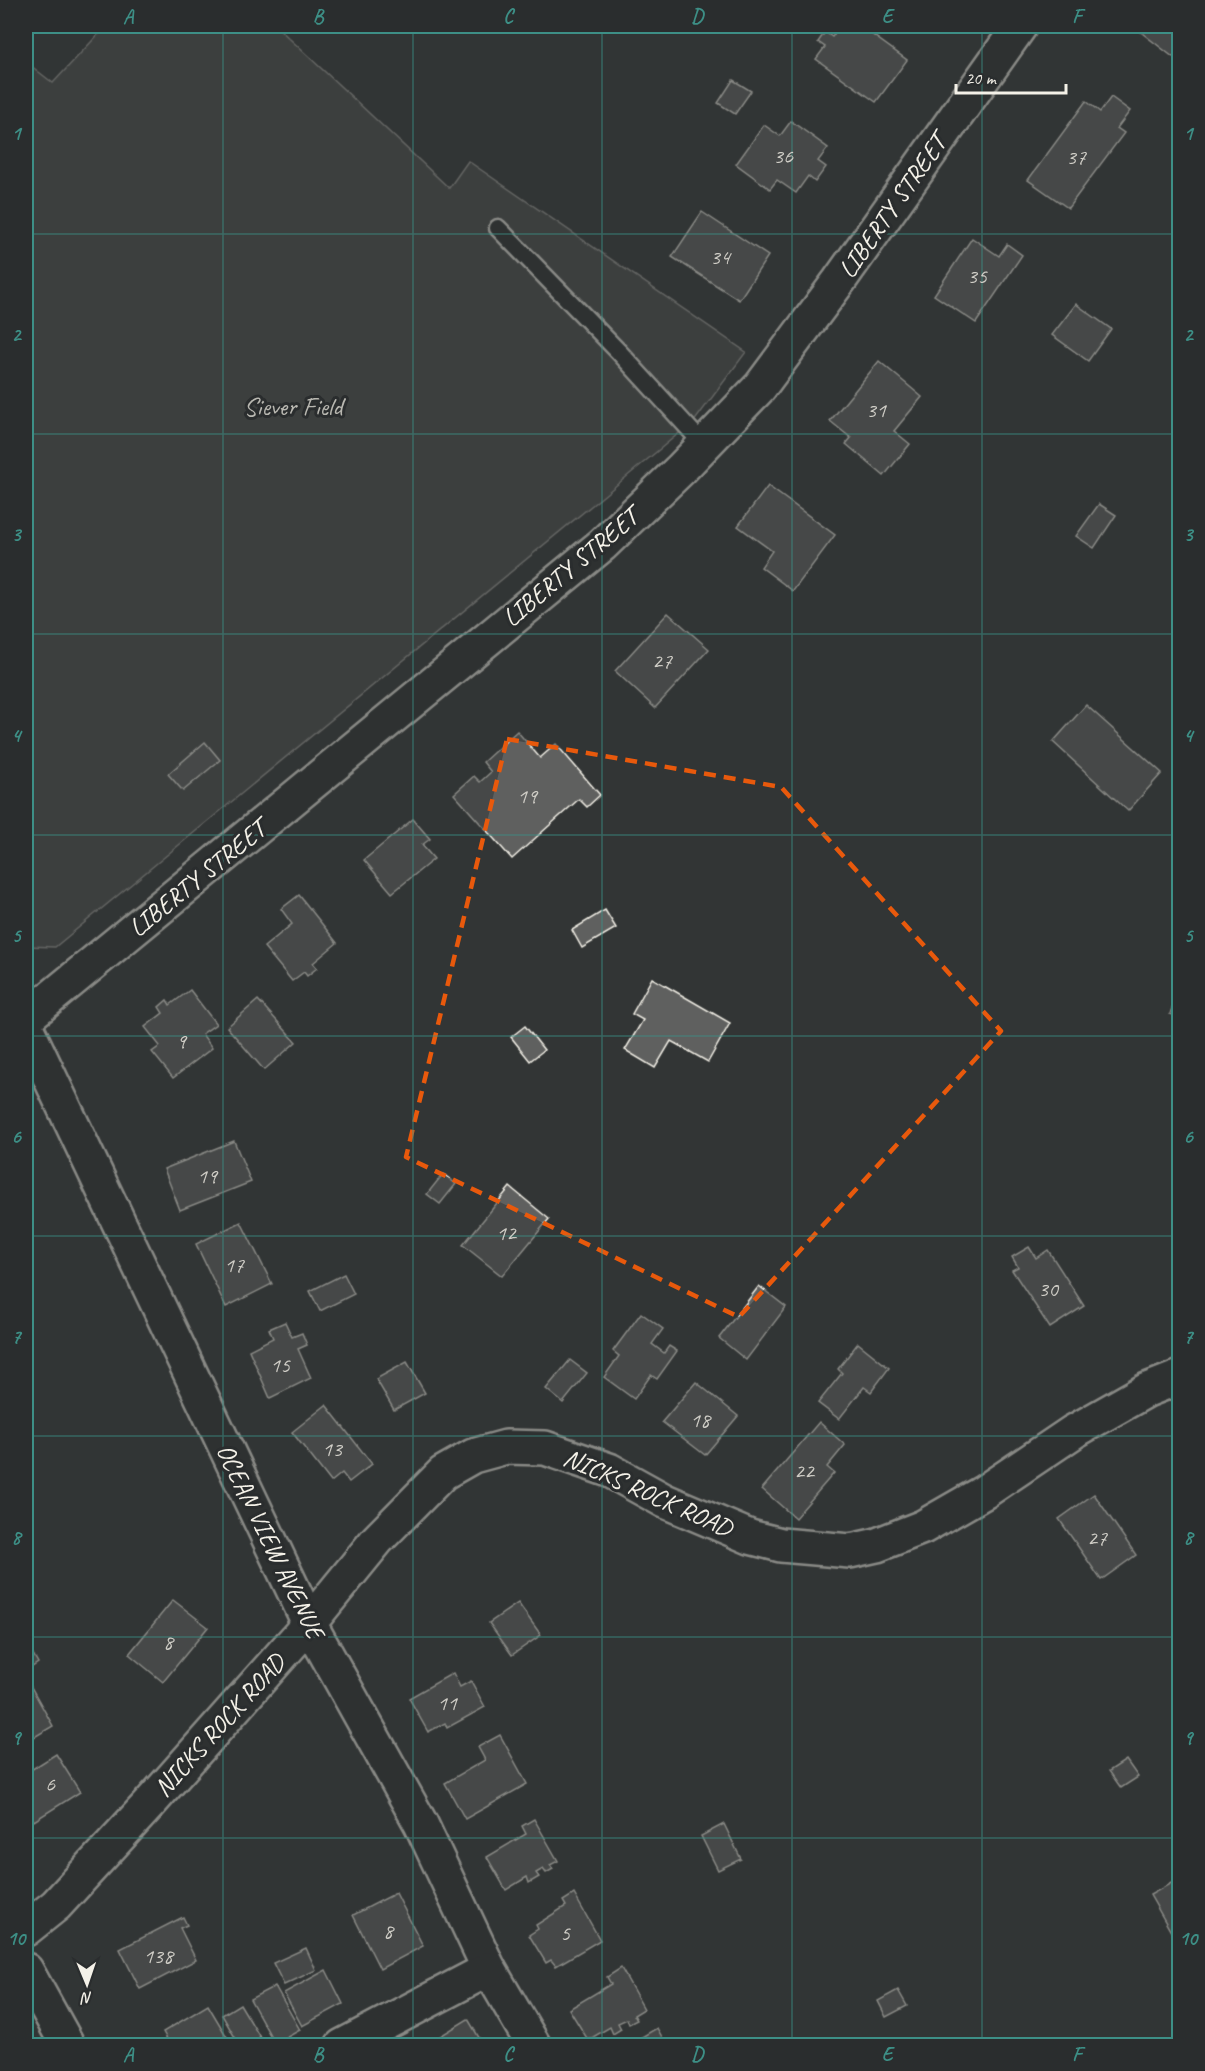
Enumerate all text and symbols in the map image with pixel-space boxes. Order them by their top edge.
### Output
text: A [123,4,135,29]
text: B [313,4,325,29]
text: C [503,4,515,29]
text: D [691,4,705,29]
text: E [882,4,896,29]
text: F [1072,4,1086,29]
scale bar [956,57,1066,95]
text: 20 m [965,67,998,89]
text: 1 [12,121,23,146]
text: 1 [1184,121,1195,146]
street label: LIBERTY STREET [831,122,958,284]
house number: 36 [773,142,794,170]
house number: 37 [1066,143,1087,171]
house number: 34 [710,243,732,271]
house number: 35 [967,262,988,290]
text: 2 [12,322,23,347]
text: 2 [1184,322,1195,347]
park label: Siever Field [243,390,346,423]
house number: 31 [866,396,887,424]
street label: LIBERTY STREET [496,496,651,634]
text: 3 [12,522,23,547]
text: 3 [1184,522,1195,547]
house number: 27 [652,647,673,675]
text: 4 [12,723,24,748]
text: 4 [1184,723,1196,748]
house number: 19 [517,782,539,810]
street label: LIBERTY STREET [122,808,278,944]
text: 5 [12,923,23,948]
text: 5 [1184,923,1195,948]
house number: 9 [176,1027,188,1055]
text: 6 [11,1124,22,1149]
text: 6 [1183,1124,1194,1149]
house number: 19 [197,1162,219,1190]
house number: 12 [496,1219,518,1247]
house number: 17 [224,1251,245,1279]
house number: 30 [1038,1275,1060,1303]
text: 7 [12,1324,23,1349]
text: 7 [1184,1324,1195,1349]
house number: 15 [270,1351,291,1379]
house number: 18 [690,1406,712,1434]
house number: 13 [322,1435,344,1463]
street label: OCEAN VIEW AVENUE [209,1438,334,1648]
street label: NICKS ROCK ROAD [558,1441,740,1546]
house number: 22 [794,1457,816,1485]
house number: 27 [1087,1524,1108,1552]
text: 8 [12,1525,24,1550]
text: 8 [1184,1525,1196,1550]
house number: 8 [163,1628,175,1656]
street label: NICKS ROCK ROAD [147,1645,294,1804]
house number: 11 [437,1689,458,1717]
text: 9 [12,1725,23,1750]
text: 9 [1184,1725,1195,1750]
house number: 6 [45,1770,56,1798]
house number: 8 [383,1917,395,1945]
house number: 5 [560,1919,571,1947]
text: 10 [7,1926,27,1951]
text: 10 [1179,1926,1199,1951]
house number: 138 [143,1942,175,1970]
north arrow [57,1954,117,2014]
text: N [79,1988,93,2008]
text: A [123,2042,135,2067]
text: B [313,2042,325,2067]
text: C [503,2042,515,2067]
text: D [691,2042,705,2067]
text: E [882,2042,896,2067]
text: F [1072,2042,1086,2067]

